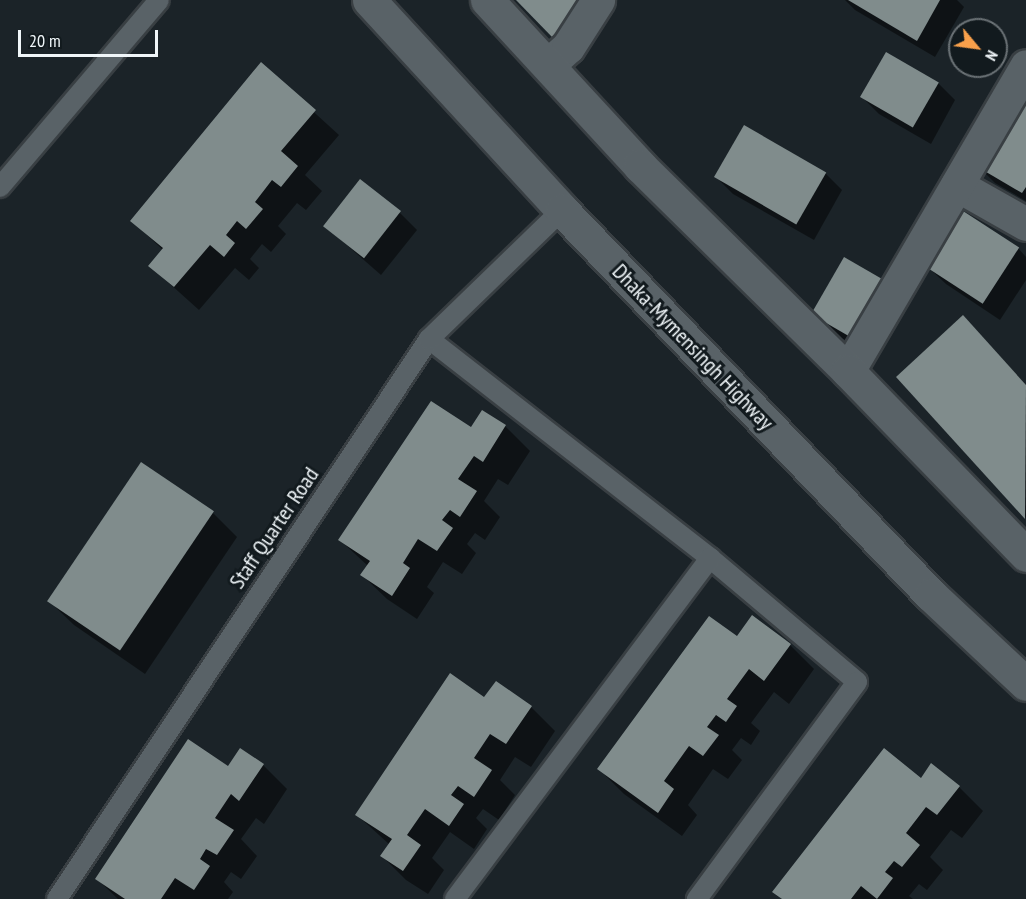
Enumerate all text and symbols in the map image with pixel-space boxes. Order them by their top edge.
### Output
scale bar [21,18,160,56]
north arrow [948,18,1008,78]
text: 20 m [29,29,61,52]
text: N [981,47,1003,64]
street label: Dhaka-Mymensingh Highway [607,258,779,436]
street label: Staff Quarter Road [224,462,324,594]

